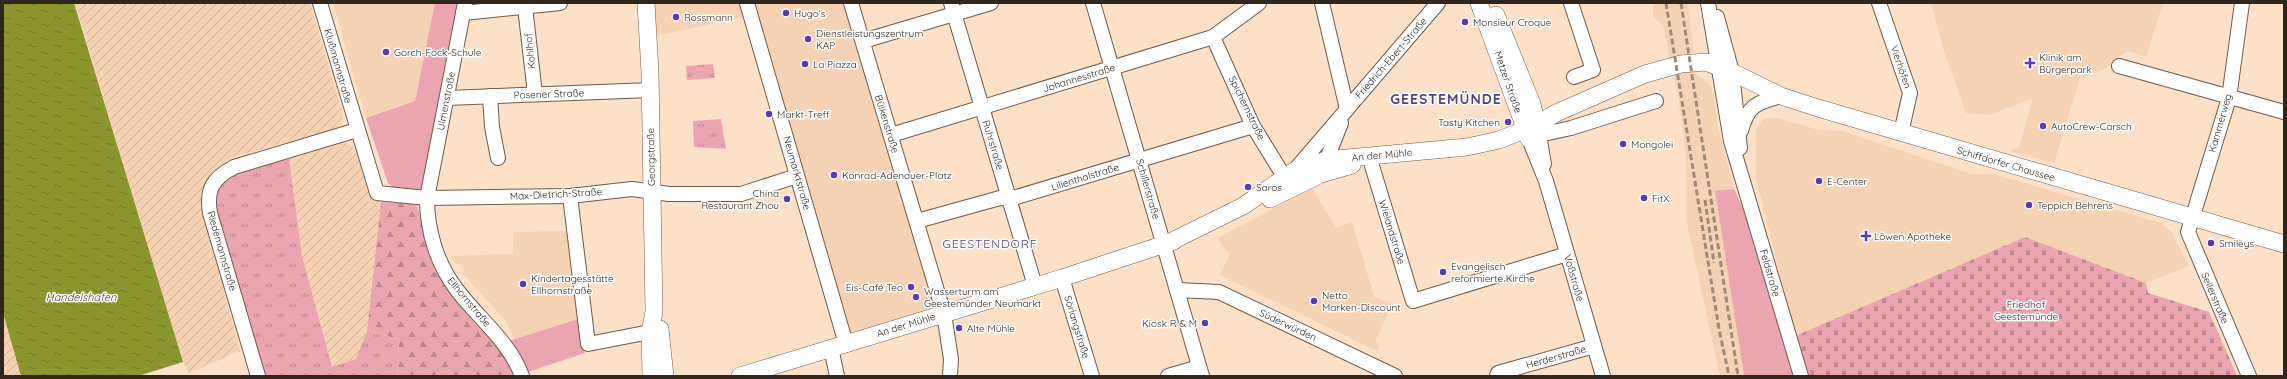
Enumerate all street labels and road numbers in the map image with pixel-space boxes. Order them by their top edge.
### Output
street label: Friedrich-Ebert-Straße [1352,15,1430,101]
street label: Klußmannstraße [321,27,355,105]
street label: Kohlhof [522,32,538,70]
street label: Vierhöfen [1888,44,1914,90]
street label: Metzer Straße [1491,49,1525,115]
street label: Johannesstraße [1041,61,1117,95]
street label: Ulmenstraße [434,70,458,131]
street label: Spichernstraße [1226,74,1268,142]
street label: Posener Straße [513,86,585,102]
street label: Kammerweg [2205,92,2235,154]
street label: Bülkenstraße [872,93,902,155]
street label: Ruhrstraße [979,119,1007,172]
street label: Georgstraße [644,128,658,186]
street label: Neumarktstraße [780,135,814,212]
street label: Schiffdorfer Chaussee [1955,144,2057,184]
street label: An der Mühle [1351,146,1413,164]
street label: Schillerstraße [1133,157,1163,221]
street label: Lilienthalstraße [1049,160,1121,193]
street label: Max-Dietrich-Straße [509,185,603,203]
street label: Wielandstraße [1376,198,1408,266]
street label: Riedemannstraße [204,210,240,293]
street label: Feldstraße [1757,248,1783,299]
street label: Voßstraße [1561,253,1587,303]
street label: Seilerstraße [2198,270,2232,326]
street label: Ellhornstraße [444,274,494,330]
street label: Sörlangstraße [1061,294,1093,360]
street label: Süderwürden [1257,306,1319,344]
street label: An der Mühle [875,310,937,340]
street label: Herderstraße [1525,342,1588,372]

